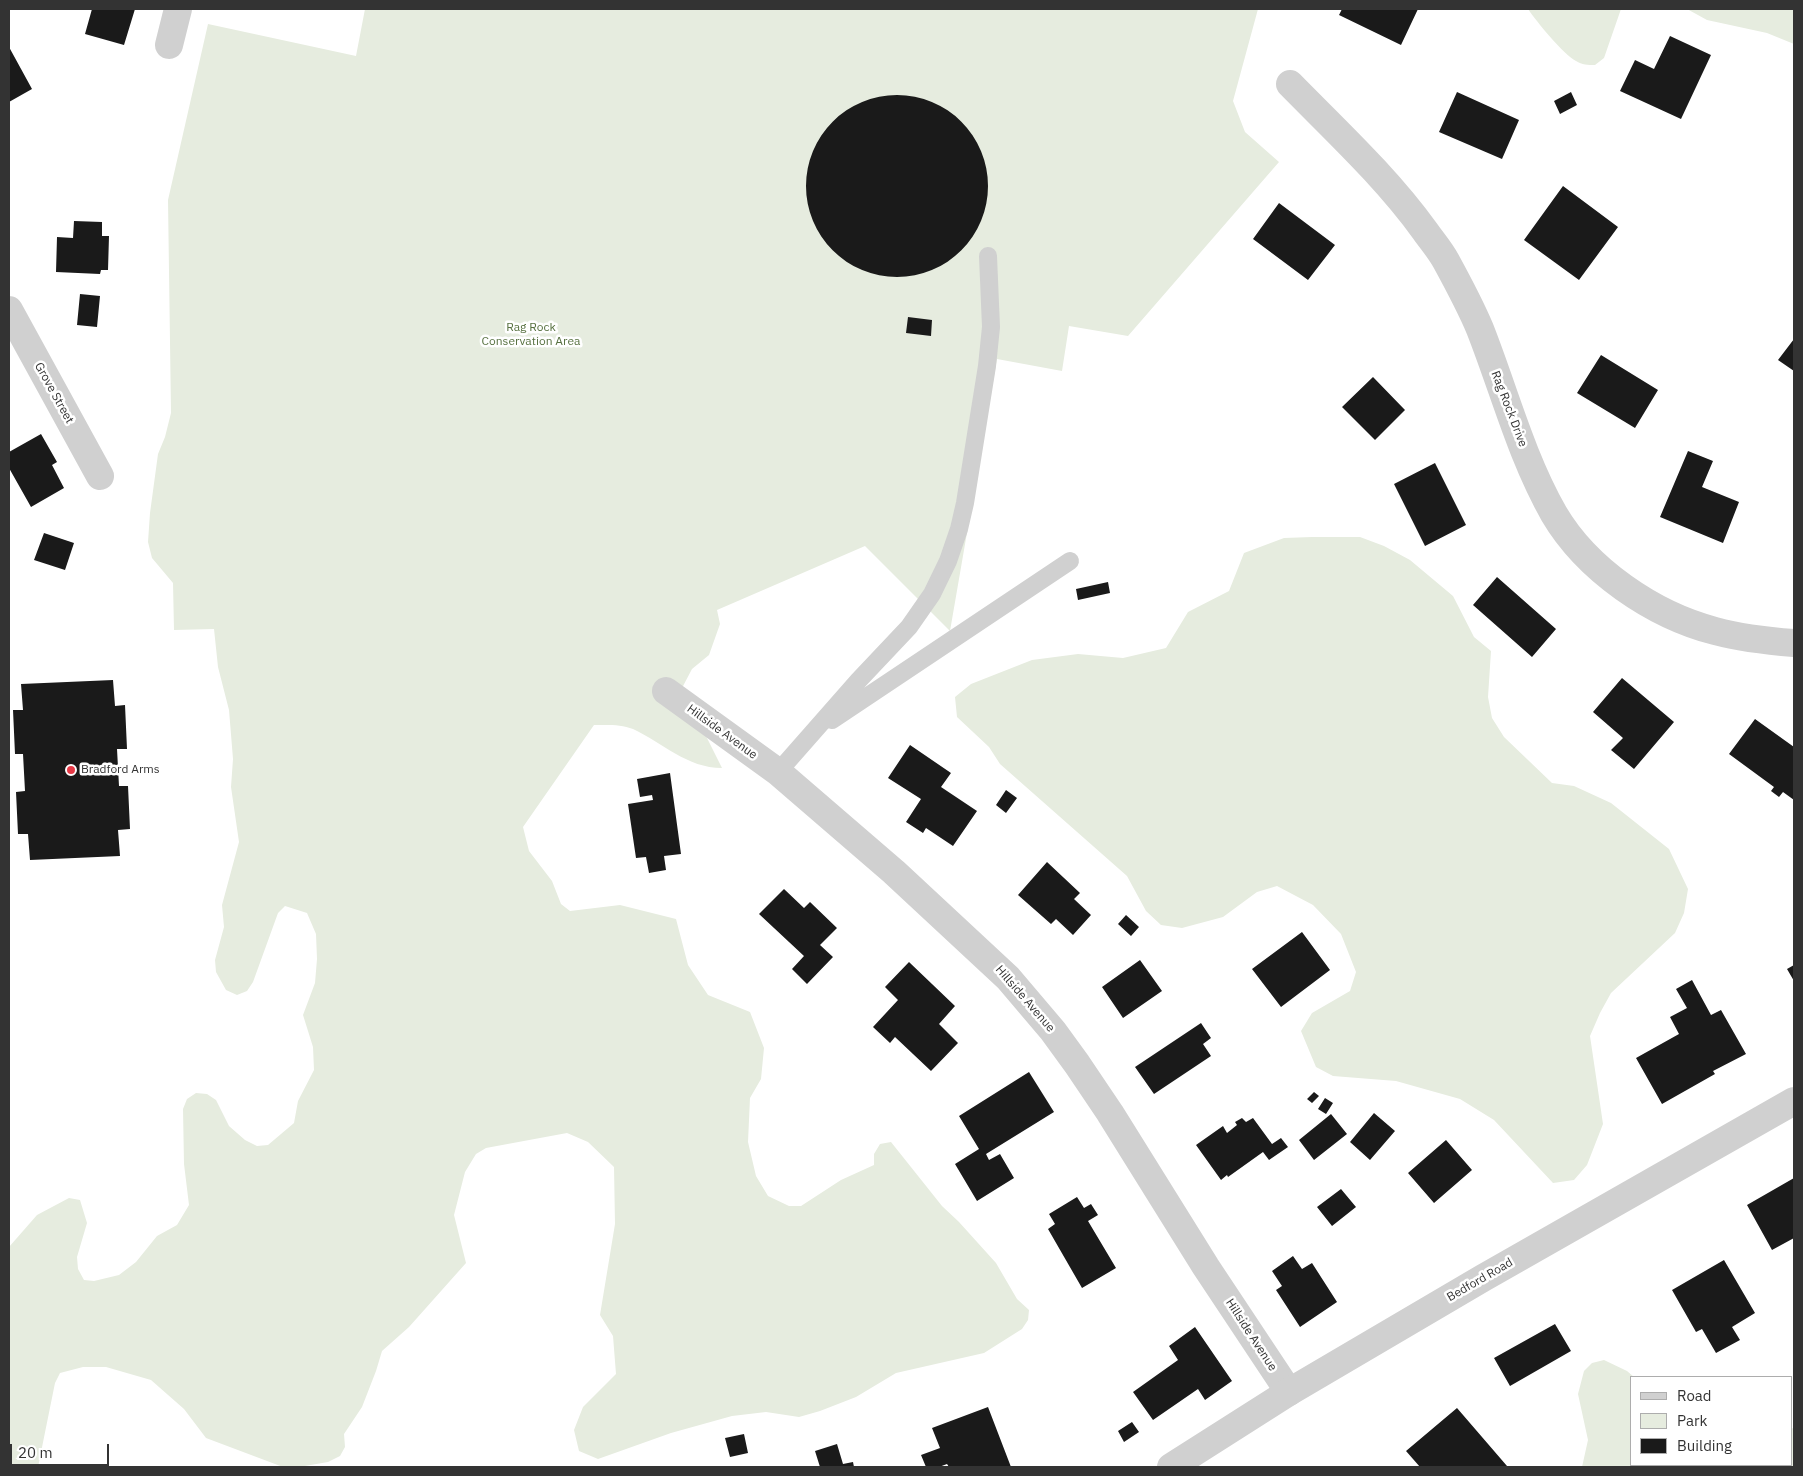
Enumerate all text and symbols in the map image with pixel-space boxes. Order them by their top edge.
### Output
park label: Rag Rock Conservation Area [482,321,580,349]
street label: Grove Street [31,360,77,426]
street label: Rag Rock Drive [1488,369,1530,449]
street label: Hillside Avenue [684,702,760,762]
place label: Bradford Arms [81,763,160,777]
marker: Bradford Arms [65,764,77,776]
street label: Hillside Avenue [992,963,1058,1035]
street label: Bedford Road [1445,1255,1515,1305]
street label: Hillside Avenue [1222,1296,1280,1374]
legend [1630,1376,1793,1466]
text: Road [1677,1386,1712,1405]
text: Park [1677,1411,1707,1430]
scale bar [12,1434,111,1466]
text: Building [1677,1436,1732,1455]
text: 20 m [18,1443,53,1462]

